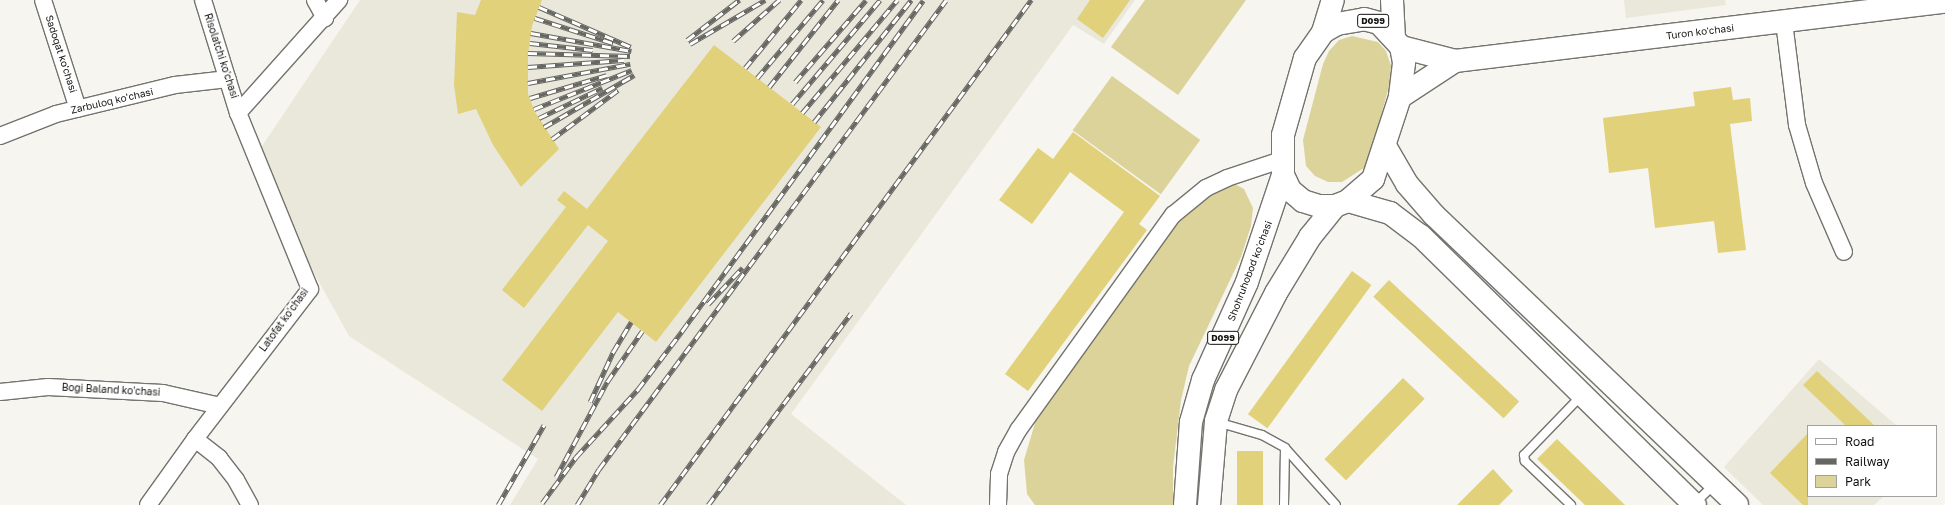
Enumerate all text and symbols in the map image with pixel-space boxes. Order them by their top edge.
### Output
street label: Risolatchi ko'chasi [202,12,240,100]
street label: Sadoqat ko'chasi [43,14,79,94]
road number: D099 [1357,14,1389,28]
street label: Turon ko'chasi [1665,22,1735,42]
street label: Zarbuloq ko'chasi [70,86,154,116]
street label: Shohruhobod koʻchasi [1225,219,1275,323]
street label: Latofat ko'chasi [257,286,311,354]
road number: D099 [1207,331,1239,345]
street label: Bogi Baland ko'chasi [61,381,161,399]
legend [1807,425,1937,497]
text: Road [1845,434,1874,449]
text: Railway [1845,454,1890,469]
text: Park [1845,474,1871,489]

